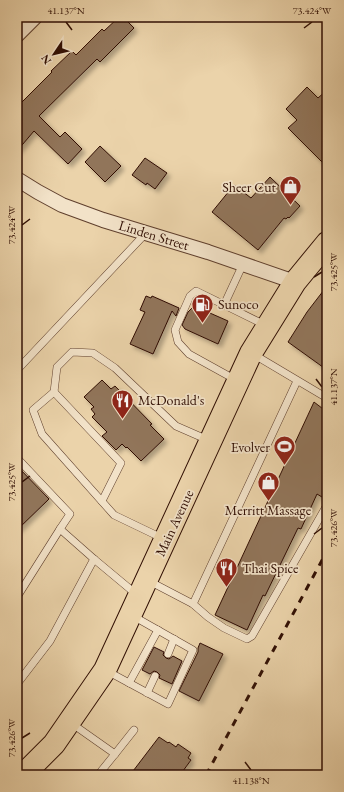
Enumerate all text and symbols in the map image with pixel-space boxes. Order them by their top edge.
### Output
text: 41.137°N [47,4,85,17]
text: 73.424°W [293,4,332,17]
north arrow [34,34,74,74]
text: N [37,52,54,67]
shop icon: Sheer Cut [278,174,304,207]
place label: Sheer Cut [222,178,277,196]
text: 73.424°W [5,205,18,244]
street label: Linden Street [117,216,192,254]
text: 73.425°W [327,252,340,291]
fuel station icon: Sunoco [189,291,215,324]
place label: Sunoco [218,295,259,313]
text: 41.137°N [327,368,340,406]
restaurant icon: McDonald's [109,387,135,420]
place label: McDonald's [138,391,205,409]
sports icon: Evolver [272,434,298,467]
place label: Evolver [231,438,270,456]
text: 73.425°W [5,462,18,501]
shop icon: Merritt Massage [255,469,281,502]
street label: Main Avenue [151,486,198,559]
place label: Merritt Massage [225,501,312,519]
text: 73.426°W [327,508,340,547]
restaurant icon: Thai Spice [214,555,240,588]
place label: Thai Spice [242,559,299,577]
text: 73.426°W [5,718,18,757]
text: 41.138°N [232,774,270,787]

